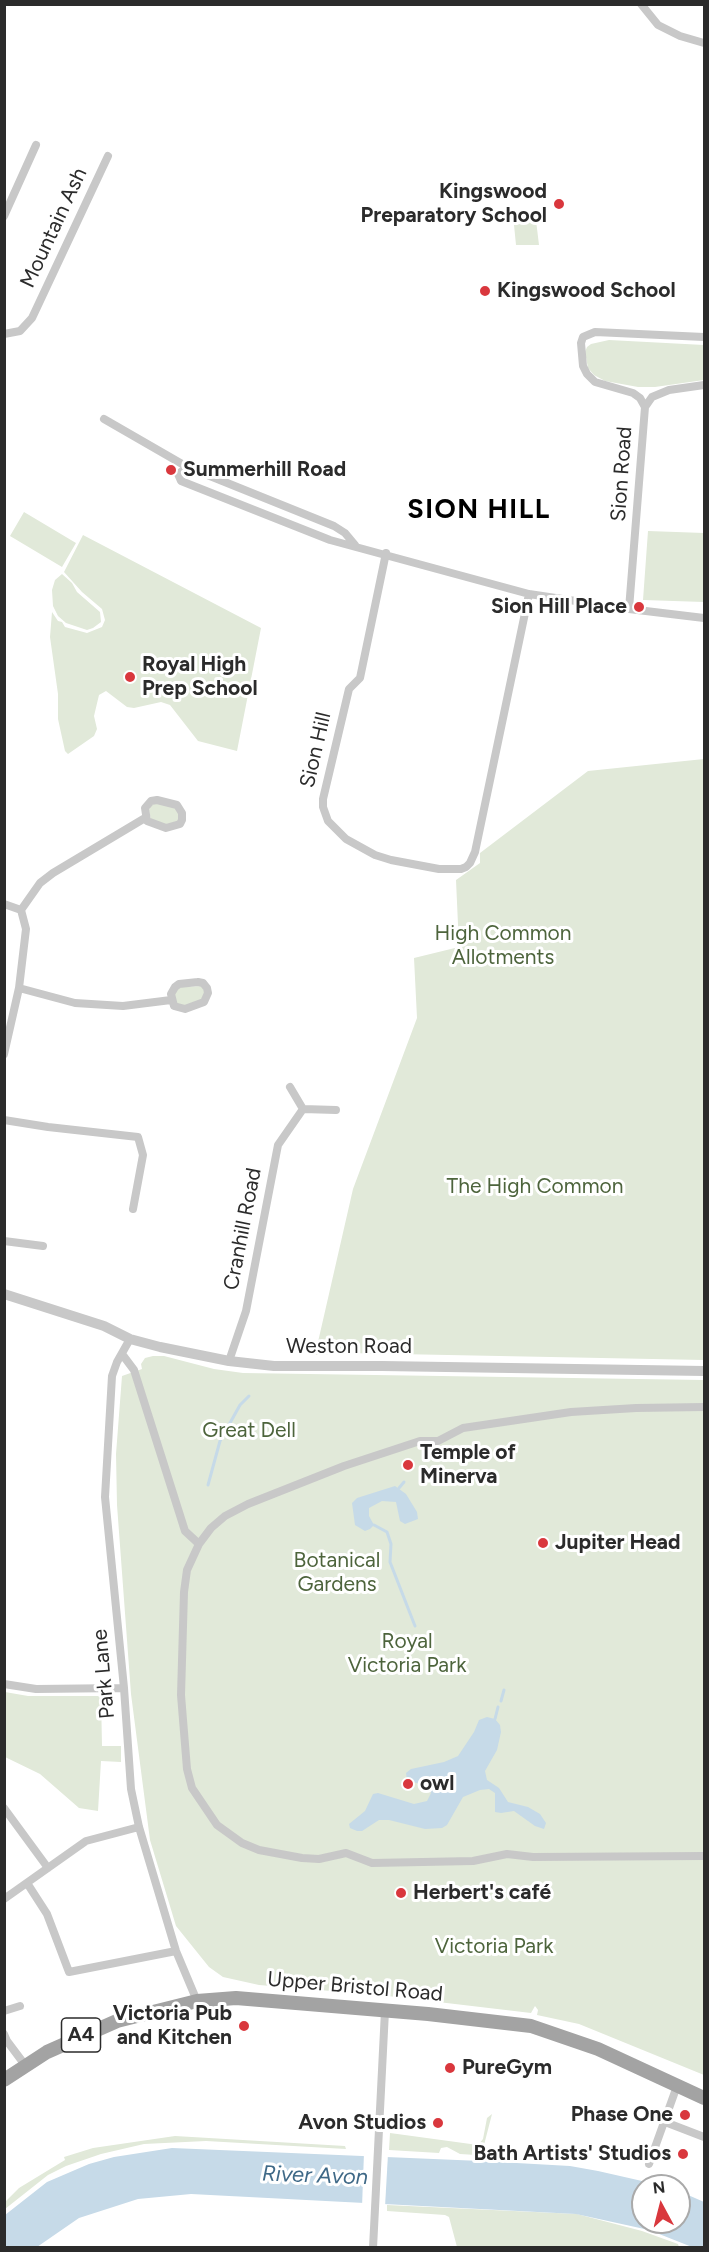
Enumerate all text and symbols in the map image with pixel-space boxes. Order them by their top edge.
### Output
street label: Mountain Ash [15,164,93,292]
place label: Kingswood Preparatory School [361,179,547,229]
marker: Kingswood Preparatory School [552,197,566,211]
place label: Kingswood School [497,278,676,304]
marker: Kingswood School [478,284,492,298]
street label: Sion Road [606,426,638,522]
place label: Summerhill Road [183,457,346,483]
marker: Summerhill Road [164,463,178,477]
district label: SION HILL [407,494,551,526]
place label: Sion Hill Place [491,594,627,620]
marker: Sion Hill Place [632,600,646,614]
place label: Royal High Prep School [142,652,258,702]
marker: Royal High Prep School [123,670,137,684]
street label: Sion Hill [295,710,337,790]
park label: High Common Allotments [435,921,571,971]
street label: Cranhill Road [219,1166,267,1292]
park label: The High Common [447,1174,623,1200]
street label: Weston Road [286,1334,412,1360]
park label: Great Dell [202,1418,296,1444]
place label: Temple of Minerva [420,1440,516,1490]
marker: Temple of Minerva [401,1458,415,1472]
place label: Jupiter Head [555,1530,681,1556]
marker: Jupiter Head [536,1536,550,1550]
park label: Botanical Gardens [294,1548,380,1598]
street label: Park Lane [88,1628,120,1720]
park label: Royal Victoria Park [348,1629,466,1679]
place label: owl [420,1771,454,1797]
marker: owl [401,1777,415,1791]
place label: Herbert's café [413,1880,551,1906]
marker: Herbert's café [394,1886,408,1900]
park label: Victoria Park [435,1934,553,1960]
street label: Upper Bristol Road [266,1967,444,2007]
place label: Victoria Pub and Kitchen [113,2001,232,2051]
road number: A4 [62,2018,100,2052]
marker: Victoria Pub and Kitchen [237,2019,251,2033]
place label: PureGym [462,2055,552,2081]
marker: PureGym [443,2061,457,2075]
place label: Phase One [571,2102,673,2128]
marker: Phase One [678,2108,692,2122]
place label: Avon Studios [298,2110,426,2136]
marker: Avon Studios [431,2116,445,2130]
place label: Bath Artists' Studios [473,2141,671,2167]
marker: Bath Artists' Studios [676,2147,690,2161]
water label: River Avon [262,2161,368,2191]
north arrow [631,2174,691,2234]
text: N [652,2177,666,2198]

